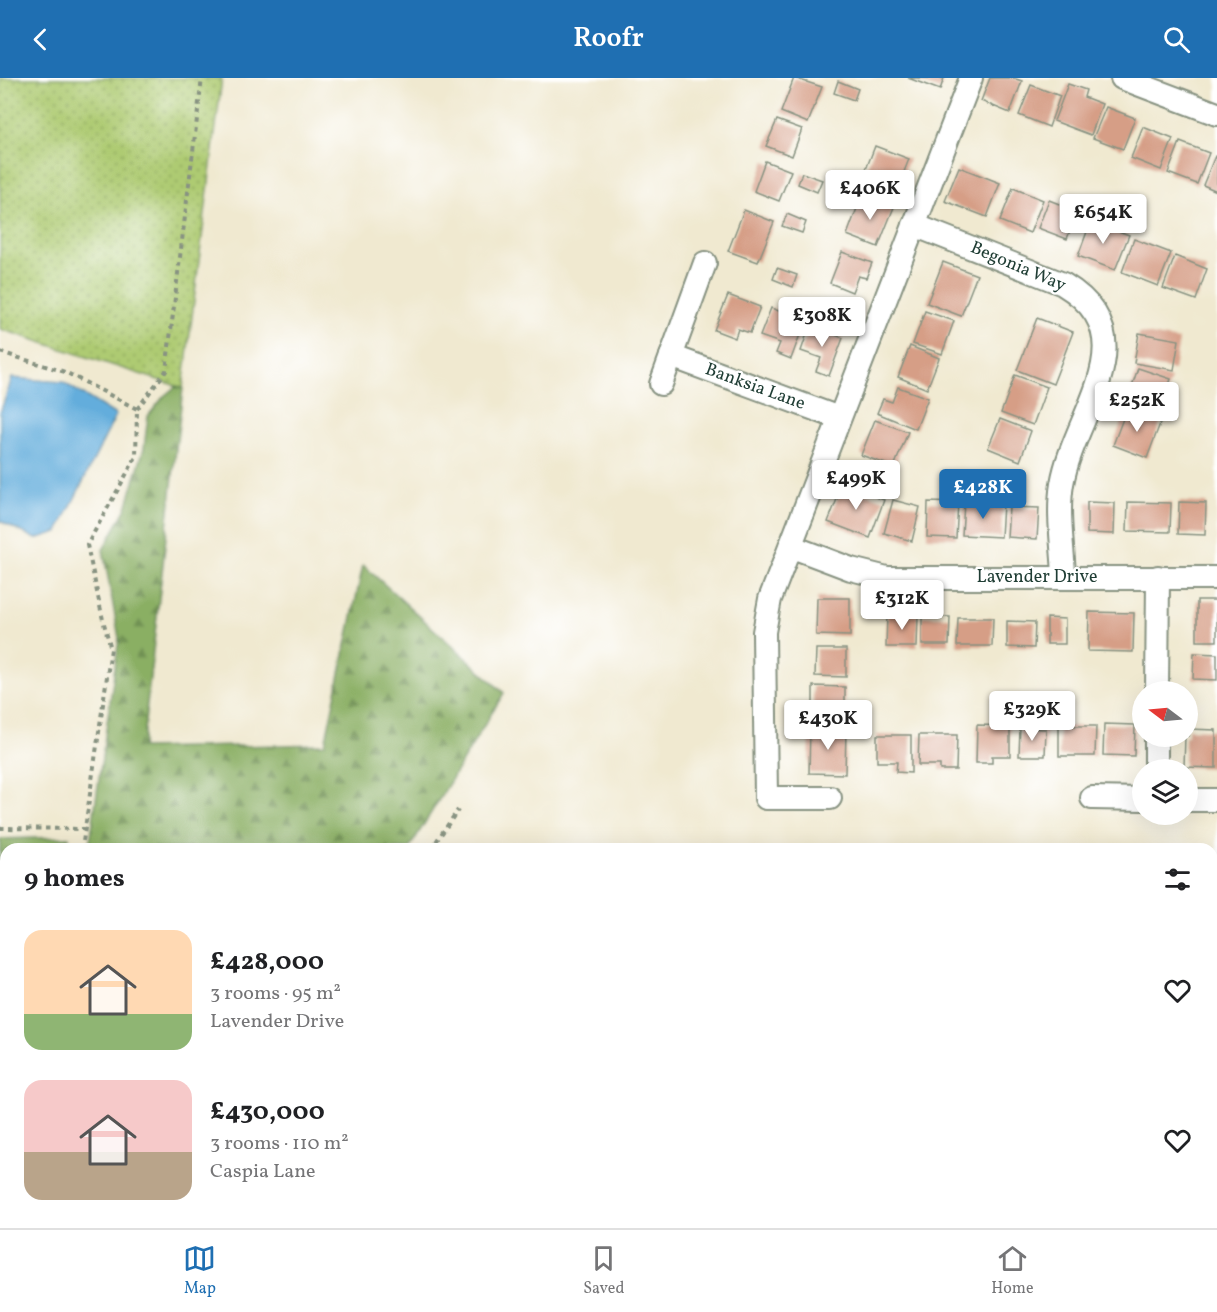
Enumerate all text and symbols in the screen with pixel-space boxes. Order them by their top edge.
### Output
text: Roofr [573,20,644,58]
icon: back [24,23,57,56]
icon: search [1160,23,1193,56]
pin: £406K [828,170,912,221]
text: £406K [839,175,901,203]
pin: £654K [1061,194,1145,245]
text: £654K [1074,199,1132,227]
street label: Begonia Way [966,236,1070,298]
pin: £308K [780,297,864,348]
text: £308K [792,302,852,330]
street label: Banksia Lane [702,357,808,417]
pin: £252K [1095,382,1179,433]
text: £252K [1109,387,1165,415]
pin: £499K [814,460,898,511]
text: £499K [826,465,886,493]
pin: £428K [941,469,1025,520]
text: £428K [953,474,1013,502]
street label: Lavender Drive [977,565,1097,590]
pin: £312K [860,580,944,631]
text: £312K [875,585,929,613]
north arrow [1132,681,1198,747]
map controls [1132,681,1198,825]
pin: £329K [990,691,1074,742]
text: £329K [1003,696,1061,724]
pin: £430K [786,700,870,751]
text: £430K [798,705,858,733]
button: layers [1132,759,1198,825]
text: 9 homes [24,861,125,897]
icon: filters [1161,863,1194,896]
text: £428,000 [210,944,324,980]
icon: home [72,954,144,1026]
icon: heart [1161,974,1194,1007]
text: 3 rooms · 95 m² [210,980,341,1008]
text: Lavender Drive [210,1008,344,1036]
text: £430,000 [210,1094,325,1130]
icon: home [72,1104,144,1176]
icon: heart [1161,1124,1194,1157]
text: 3 rooms · 110 m² [210,1130,349,1158]
text: Caspia Lane [210,1158,316,1186]
tab: Map [183,1242,216,1300]
tab: Saved [583,1242,624,1300]
tab: Home [991,1242,1034,1300]

